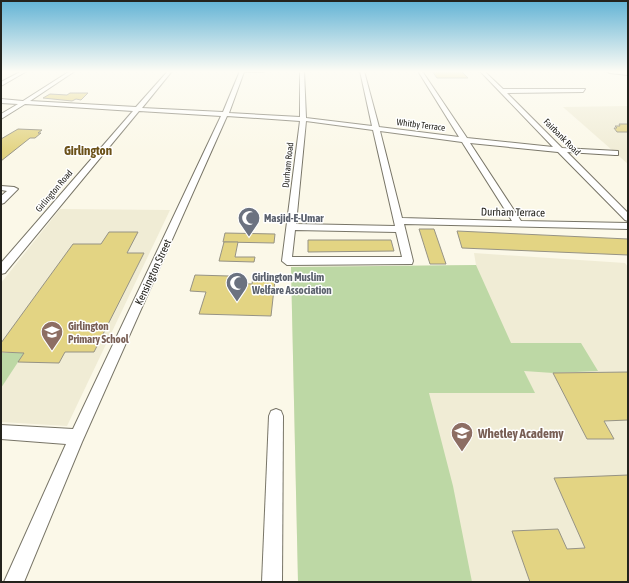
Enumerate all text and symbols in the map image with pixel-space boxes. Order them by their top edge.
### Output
street label: Whitby Terrace [396,117,446,133]
street label: Fairbank Road [542,117,582,157]
street label: Durham Road [281,142,295,188]
district label: Girlington [64,143,112,158]
street label: Girlington Road [34,168,74,214]
mosque icon: Masjid-E-Umar [236,205,262,238]
street label: Durham Terrace [481,205,545,219]
place label: Masjid-E-Umar [264,212,324,224]
street label: Kensington Street [133,237,173,307]
mosque icon: Girlington Muslim Welfare Association [224,270,250,303]
place label: Girlington Muslim Welfare Association [251,271,332,296]
school or university icon: Girlington Primary School [39,319,65,352]
place label: Girlington Primary School [68,320,130,345]
school or university icon: Whetley Academy [449,420,475,453]
place label: Whetley Academy [477,426,564,441]

